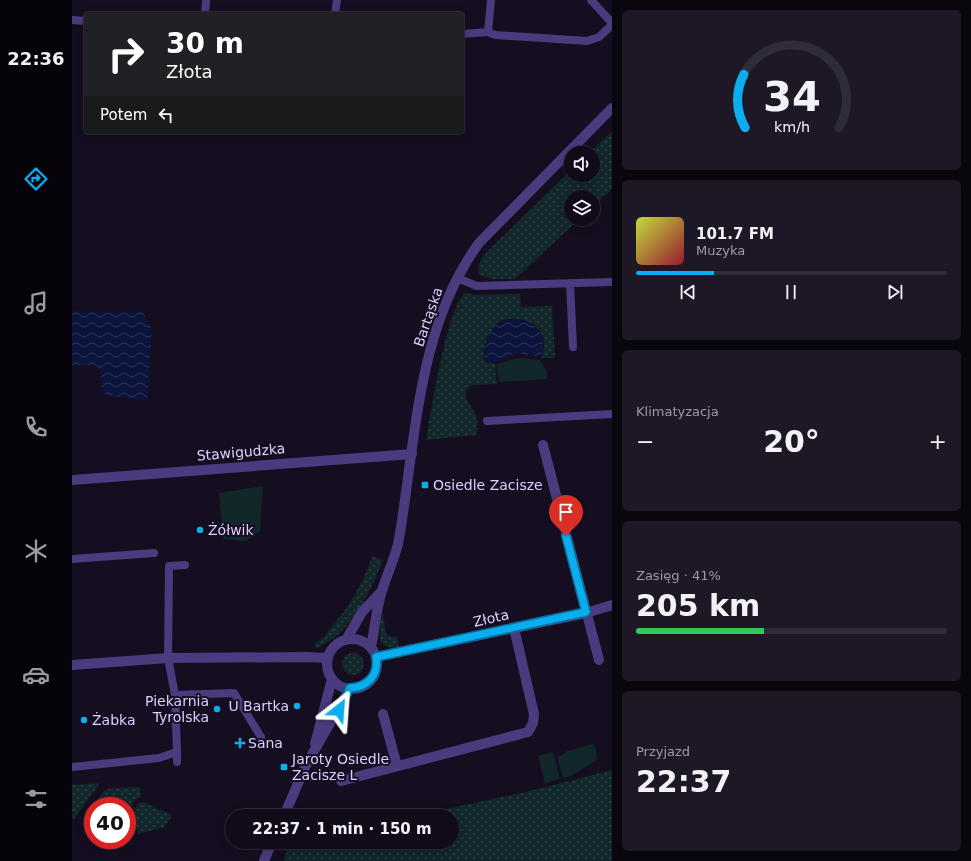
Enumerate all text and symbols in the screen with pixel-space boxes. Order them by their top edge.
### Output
text: 30 m [166,27,244,60]
icon: right [100,28,152,80]
text: 22:36 [7,48,65,69]
text: Złota [166,61,213,82]
text: 34 [763,72,820,121]
icon: left [155,104,177,126]
text: Potem [100,106,147,124]
text: km/h [773,119,810,135]
map controls [564,146,600,226]
button: sound [564,146,600,182]
icon: directions [22,165,50,193]
button: layers [564,190,600,226]
text: 101.7 FM [696,225,774,243]
text: Muzyka [696,243,745,258]
icon: previous [677,281,699,303]
icon: pause [780,281,802,303]
icon: next [884,281,906,303]
street label: Bartąska [410,285,446,349]
icon: music [22,289,50,317]
text: Klimatyzacja [636,404,719,419]
icon: phone [22,413,50,441]
text: 20° [763,424,820,459]
text: − [636,429,654,454]
text: + [929,429,947,454]
street label: Stawigudzka [196,440,286,464]
place label: Osiedle Zacisze [433,477,543,493]
marker: Osiedle Zacisze [420,480,430,490]
pin [549,495,583,536]
icon: arrive [555,501,577,523]
place label: Żółwik [208,521,254,538]
marker: Żółwik [195,525,205,535]
icon: climate [22,537,50,565]
text: Zasięg · 41% [636,568,721,583]
text: 205 km [636,588,760,623]
street label: Złota [472,606,510,630]
icon: car [22,661,50,689]
position arrow [318,689,360,731]
place label: Piekarnia Tyrolska [145,693,209,725]
place label: U Bartka [228,698,289,714]
marker: U Bartka [292,701,302,711]
marker: Piekarnia Tyrolska [212,704,222,714]
place label: Żabka [92,711,136,728]
marker: Żabka [79,715,89,725]
place label: Sana [248,735,283,751]
marker: Sana [235,738,245,748]
text: Przyjazd [636,744,690,759]
place label: Jaroty Osiedle Zacisze L [291,751,389,783]
marker: Jaroty Osiedle Zacisze L [279,762,289,772]
text: 22:37 [636,764,732,799]
icon: filters [22,785,50,813]
speed limit sign: 40 [84,797,136,849]
text: 22:37 · 1 min · 150 m [252,820,432,838]

